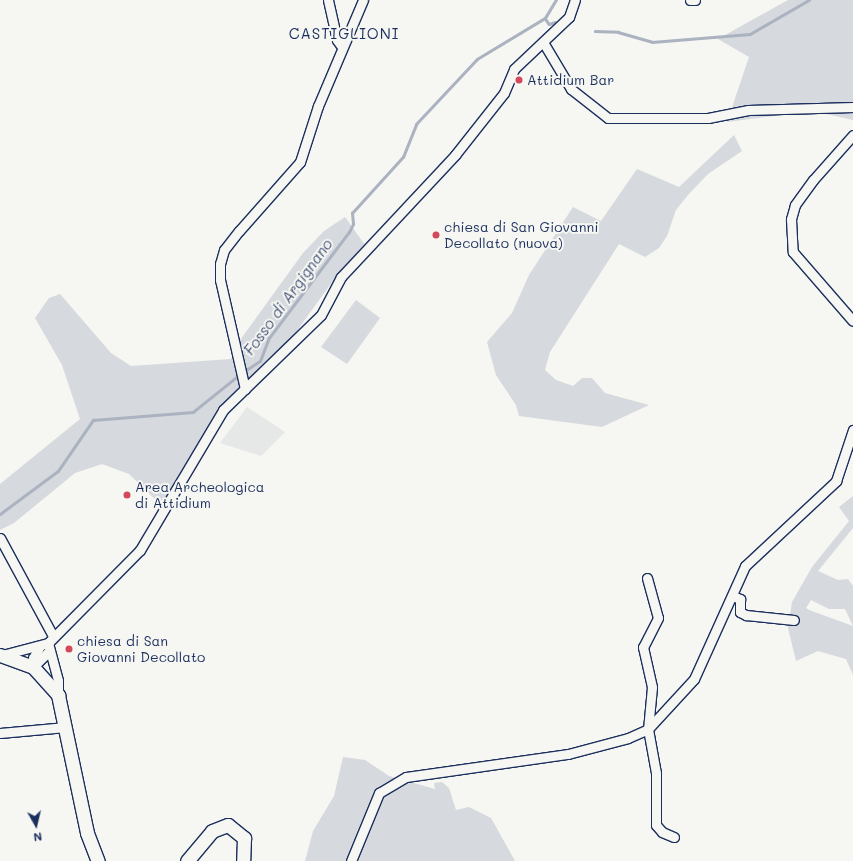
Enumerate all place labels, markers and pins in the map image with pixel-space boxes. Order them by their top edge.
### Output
place label: Attidium Bar [527,72,614,88]
marker: Attidium Bar [514,75,524,85]
place label: chiesa di San Giovanni Decollato (nuova) [444,219,598,252]
marker: chiesa di San Giovanni Decollato (nuova) [431,230,441,240]
place label: Area Archeologica di Attidium [135,479,265,512]
marker: Area Archeologica di Attidium [122,490,132,500]
place label: chiesa di San Giovanni Decollato [77,633,205,666]
marker: chiesa di San Giovanni Decollato [64,644,74,654]

